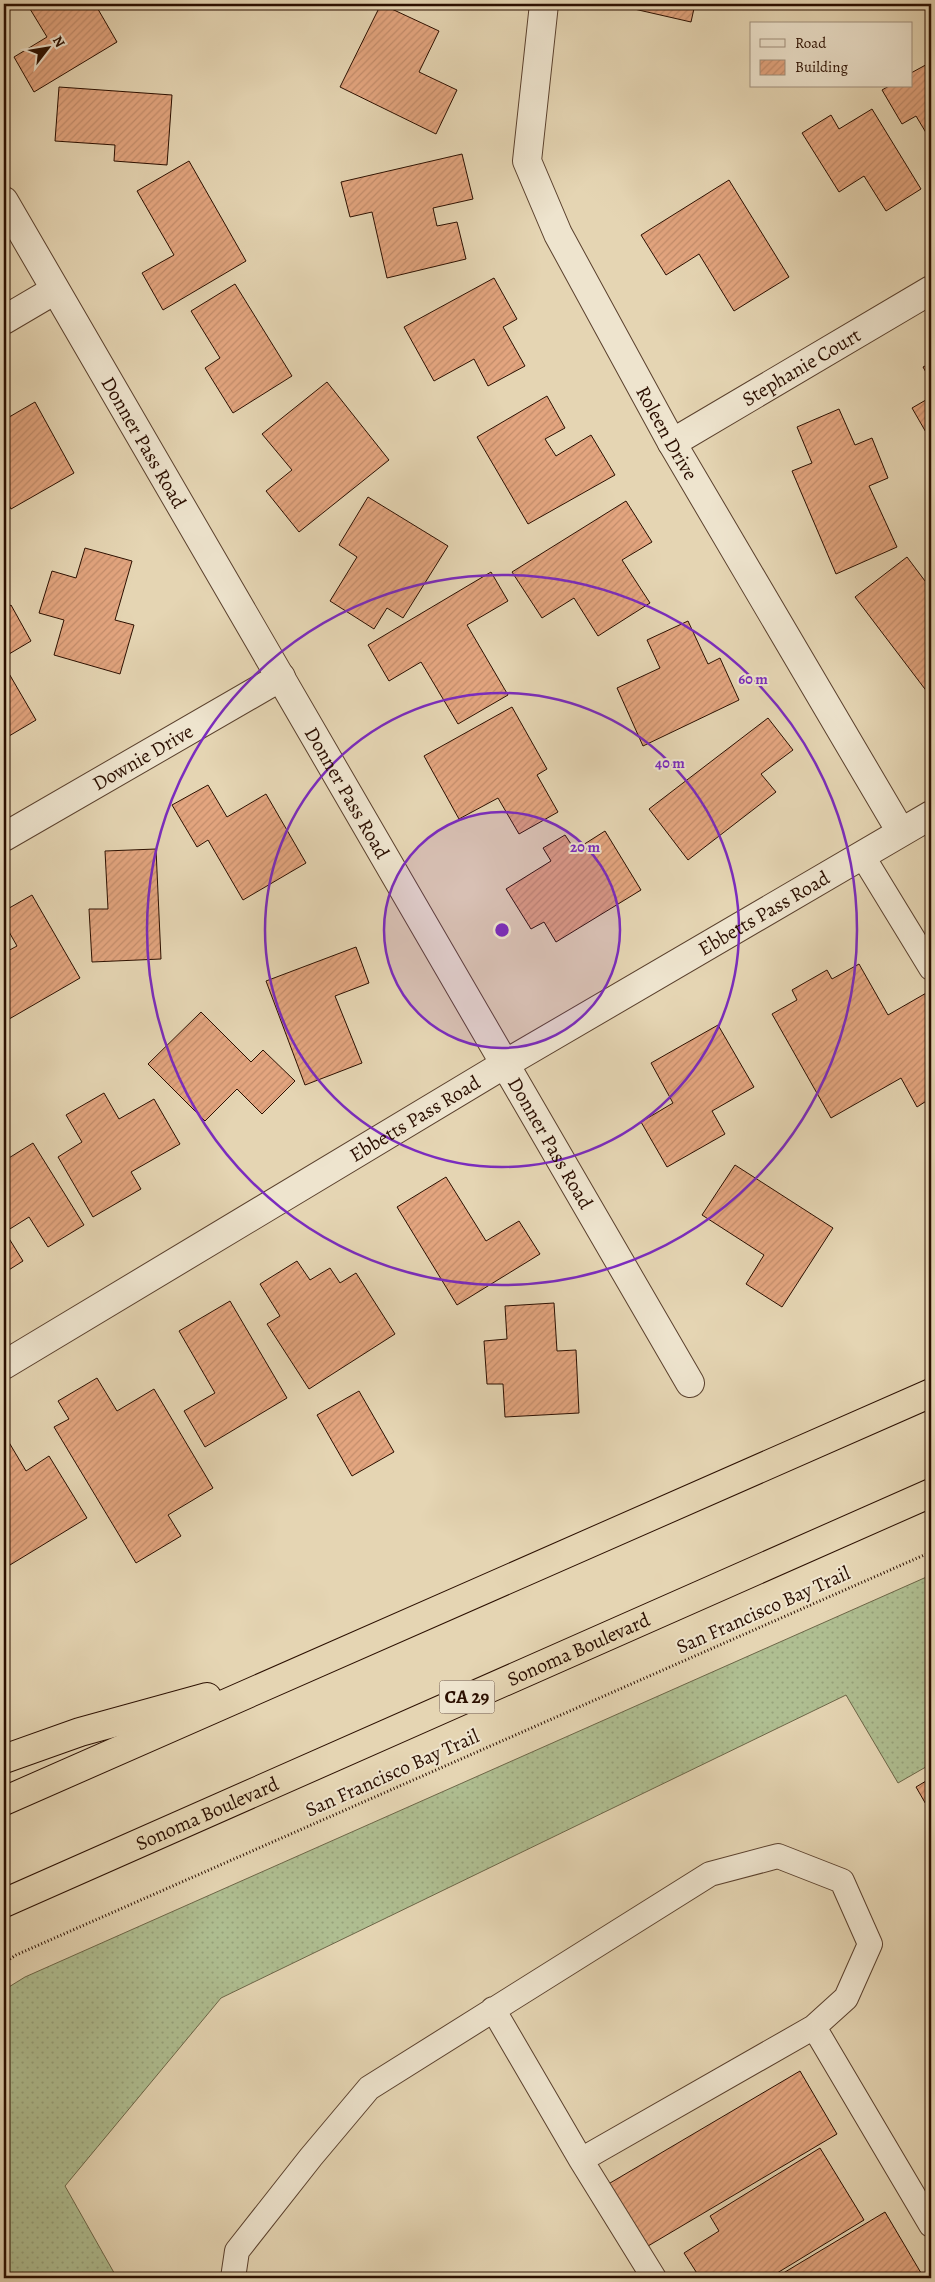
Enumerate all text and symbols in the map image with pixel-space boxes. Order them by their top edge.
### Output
north arrow [22,22,72,72]
legend [750,22,912,88]
text: N [48,32,69,51]
text: Road [795,33,827,53]
text: Building [795,57,848,77]
street label: Stephanie Court [737,321,866,412]
street label: Donner Pass Road [95,371,193,513]
street label: Roleen Drive [630,381,704,485]
text: 60 m [738,669,768,689]
street label: Downie Drive [87,717,198,797]
street label: Donner Pass Road [298,722,396,864]
text: 40 m [655,753,685,773]
text: 20 m [570,837,600,857]
street label: Ebbetts Pass Road [693,864,835,962]
centre of rings [493,921,511,939]
street label: Ebbetts Pass Road [344,1068,485,1168]
street label: Donner Pass Road [502,1072,600,1214]
street label: San Francisco Bay Trail [672,1559,854,1660]
street label: Sonoma Boulevard [503,1605,654,1692]
road number: CA 29 [440,1680,494,1714]
street label: San Francisco Bay Trail [301,1722,483,1823]
street label: Sonoma Boulevard [131,1770,283,1857]

